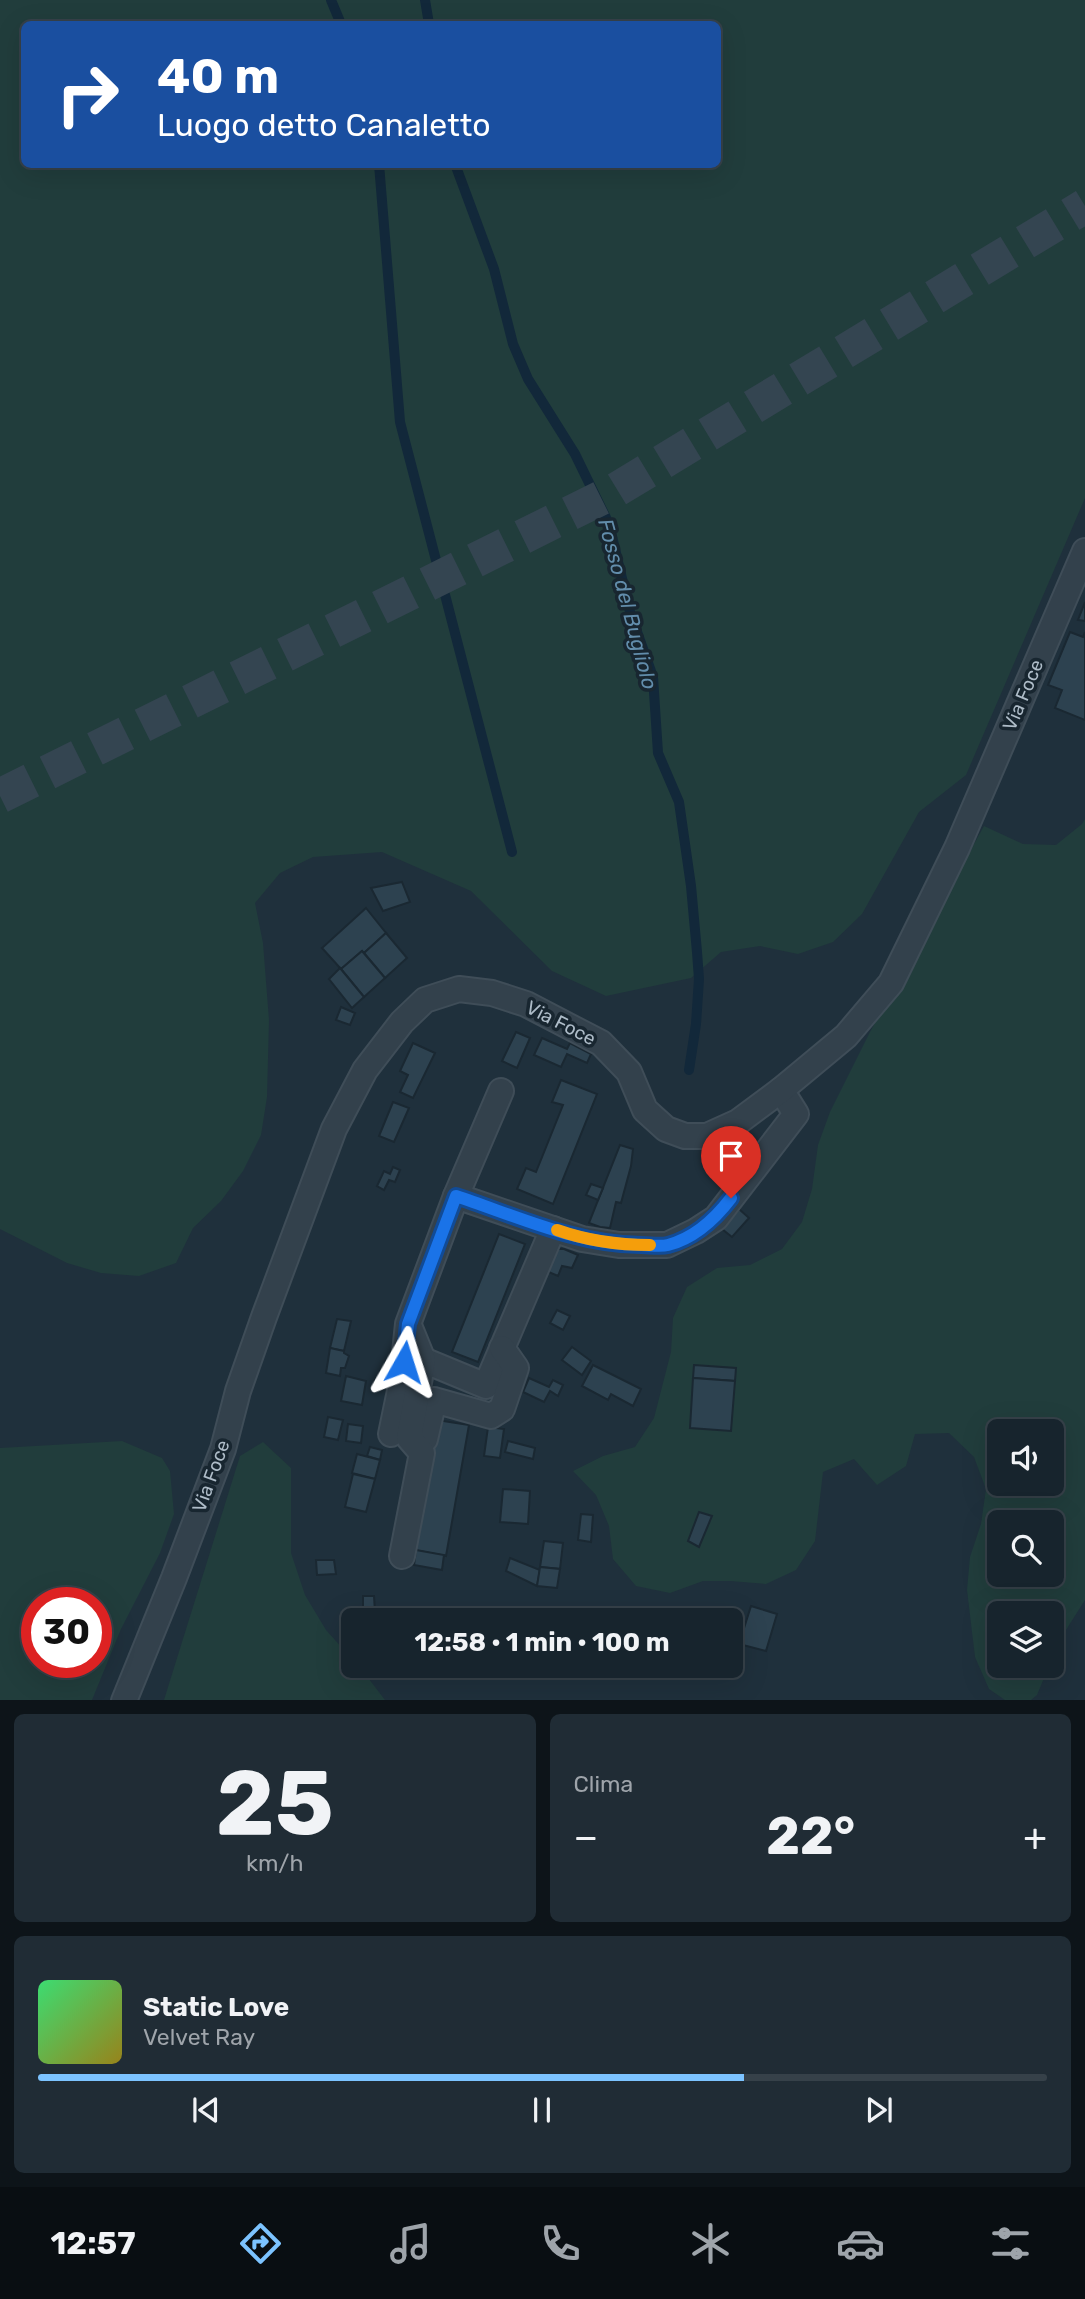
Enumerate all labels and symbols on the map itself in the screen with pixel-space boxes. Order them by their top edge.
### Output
water label: Fosso del Bugliolo [593,516,663,692]
street label: Via Foce [998,656,1048,734]
street label: Via Foce [522,996,600,1050]
pin [701,1126,761,1198]
position arrow [367,1325,441,1399]
street label: Via Foce [187,1437,235,1515]
speed limit sign: 30 [21,1587,112,1678]

